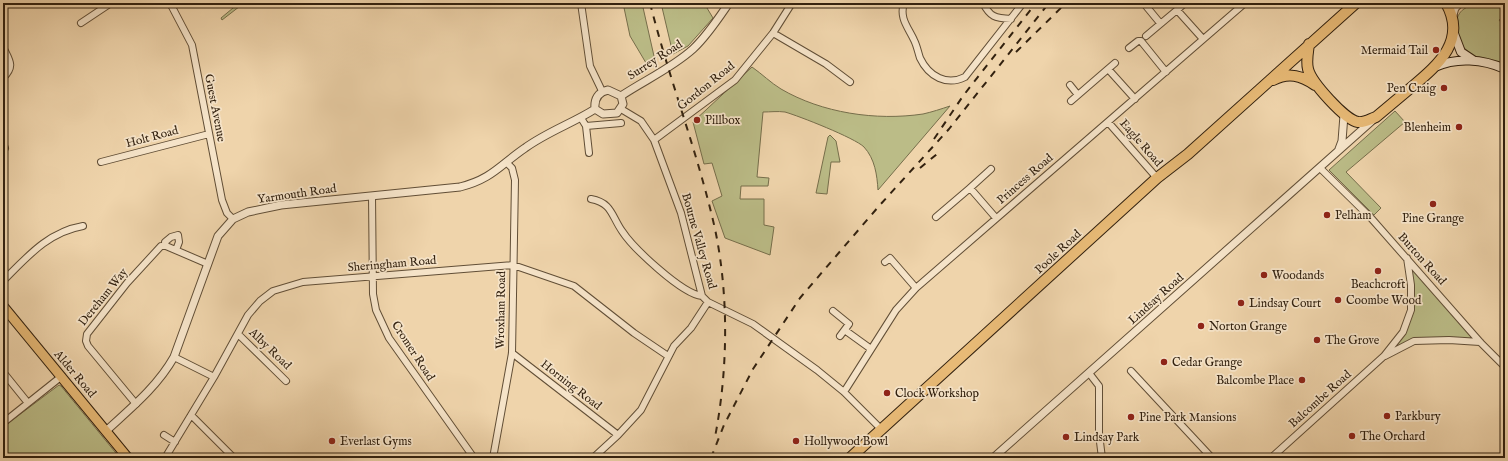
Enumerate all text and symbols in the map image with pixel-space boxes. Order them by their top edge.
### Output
street label: Surrey Road [625,36,686,83]
place label: Mermaid Tail [1361,43,1429,58]
marker: Mermaid Tail [1431,45,1441,55]
street label: Gordon Road [674,58,738,114]
street label: Guest Avenue [201,73,229,144]
place label: Pen Craig [1387,81,1436,96]
marker: Pen Craig [1439,83,1449,93]
place label: Pillbox [705,113,740,128]
marker: Pillbox [692,115,702,125]
street label: Eagle Road [1116,116,1166,170]
place label: Blenheim [1404,120,1451,135]
marker: Blenheim [1454,122,1464,132]
street label: Holt Road [124,123,180,151]
street label: Princess Road [994,150,1057,208]
street label: Yarmouth Road [257,181,338,207]
street label: Bourne Valley Road [678,191,720,291]
marker: Pine Grange [1428,199,1438,209]
place label: Pelham [1335,208,1371,223]
marker: Pelham [1322,210,1332,220]
place label: Pine Grange [1402,211,1465,226]
street label: Poole Road [1032,226,1085,277]
street label: Burton Road [1395,230,1450,289]
street label: Sheringham Road [347,253,438,275]
street label: Dereham Way [75,265,131,329]
marker: Beachcroft [1373,266,1383,276]
place label: Woodands [1272,268,1324,283]
street label: Wroxham Road [493,270,509,349]
street label: Lindsay Road [1125,270,1187,328]
marker: Woodands [1259,270,1269,280]
place label: Beachcroft [1351,277,1405,292]
place label: Coombe Wood [1346,293,1422,308]
marker: Coombe Wood [1333,295,1343,305]
place label: Lindsay Court [1249,296,1321,311]
marker: Lindsay Court [1236,298,1246,308]
street label: Cromer Road [388,318,438,384]
place label: Norton Grange [1209,319,1287,334]
marker: Norton Grange [1196,321,1206,331]
street label: Alby Road [245,324,295,373]
place label: The Grove [1325,333,1380,348]
marker: The Grove [1312,335,1322,345]
street label: Alder Road [50,346,100,401]
place label: Cedar Grange [1172,355,1243,370]
street label: Horning Road [538,357,605,414]
marker: Cedar Grange [1159,357,1169,367]
street label: Balcombe Road [1286,367,1355,431]
place label: Balcombe Place [1216,373,1294,388]
marker: Balcombe Place [1297,375,1307,385]
place label: Clock Workshop [895,386,980,402]
marker: Clock Workshop [882,388,892,398]
place label: Parkbury [1395,409,1441,424]
place label: Pine Park Mansions [1139,410,1236,425]
marker: Parkbury [1382,411,1392,421]
marker: Pine Park Mansions [1126,412,1136,422]
place label: The Orchard [1360,429,1426,444]
place label: Lindsay Park [1074,430,1140,445]
marker: The Orchard [1347,431,1357,441]
marker: Lindsay Park [1061,432,1071,442]
place label: Everlast Gyms [340,434,412,449]
place label: Hollywood Bowl [804,434,889,449]
marker: Everlast Gyms [327,436,337,446]
marker: Hollywood Bowl [791,436,801,446]

